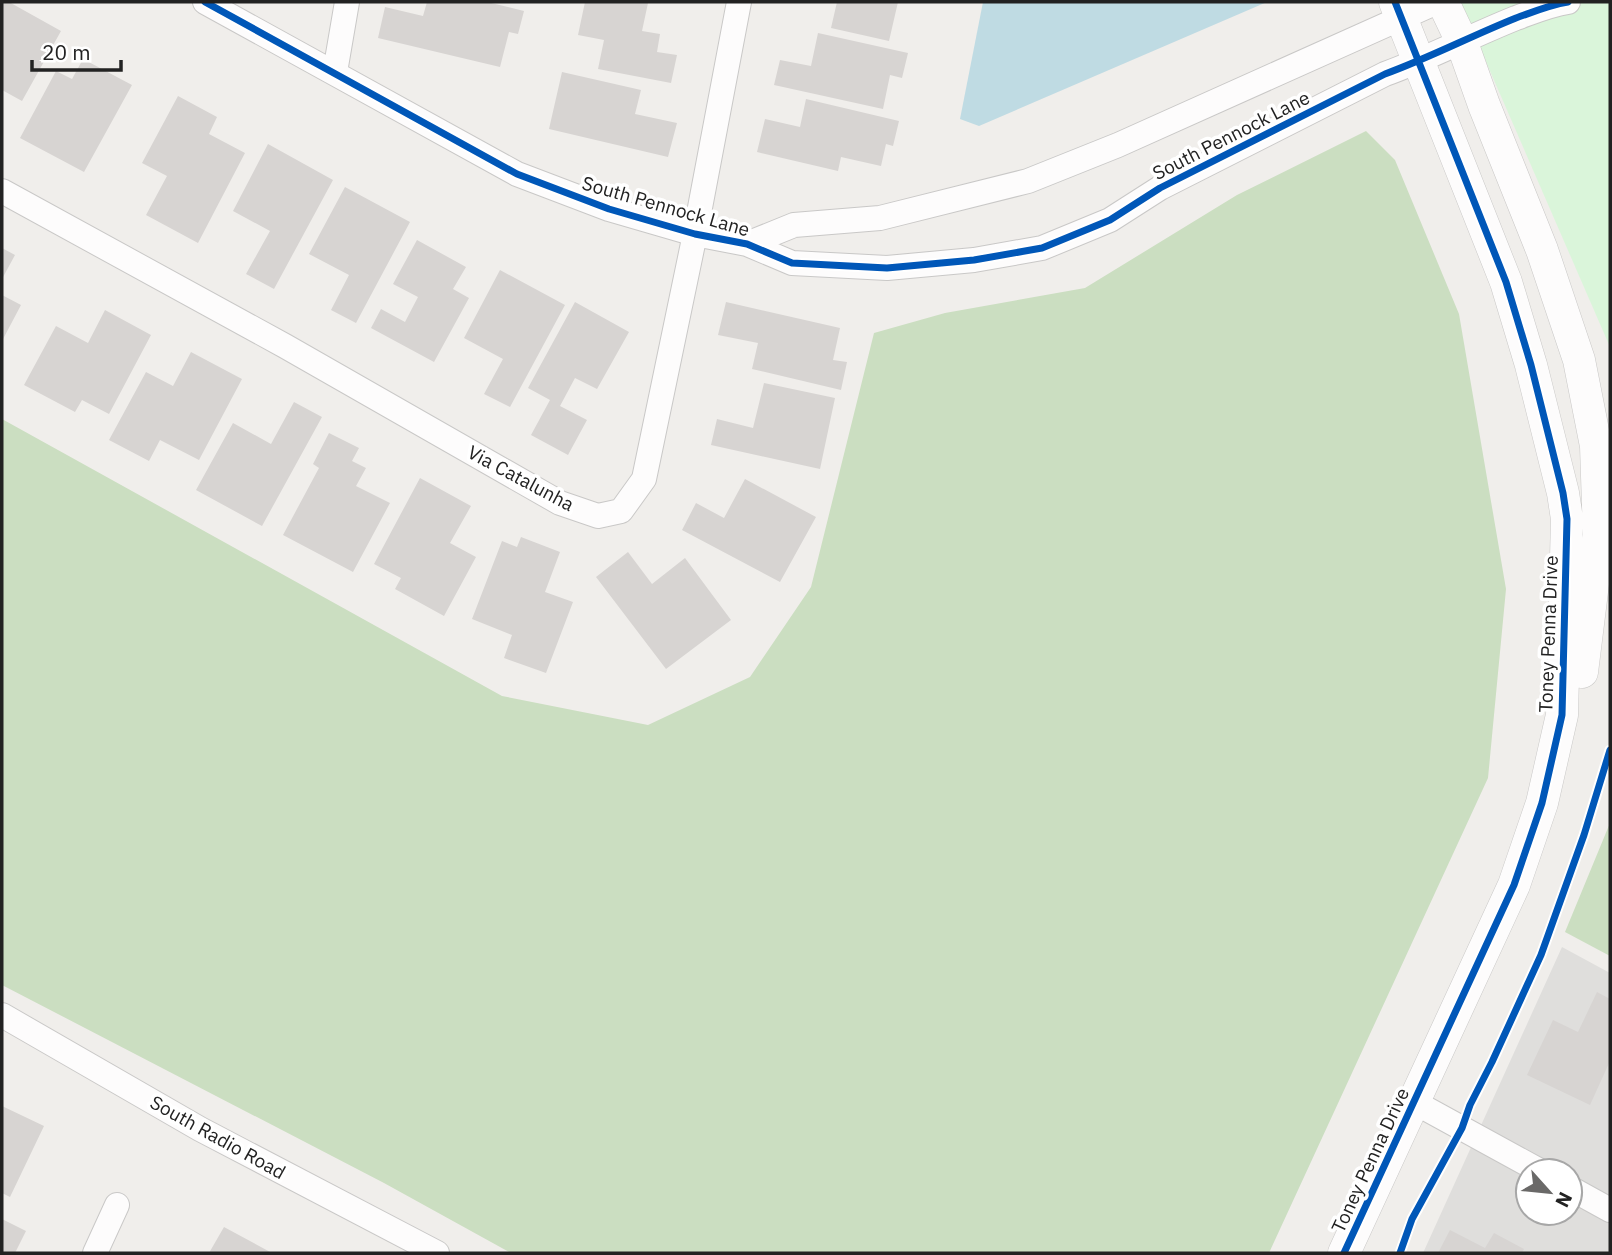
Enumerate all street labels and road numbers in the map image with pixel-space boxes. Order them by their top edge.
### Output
street label: South Pennock Lane [1148,85,1314,185]
street label: South Pennock Lane [579,171,753,241]
street label: Via Catalunha [464,440,578,516]
street label: Toney Penna Drive [1533,555,1563,713]
street label: Toney Penna Drive [1326,1084,1414,1236]
street label: South Radio Road [146,1090,290,1184]

